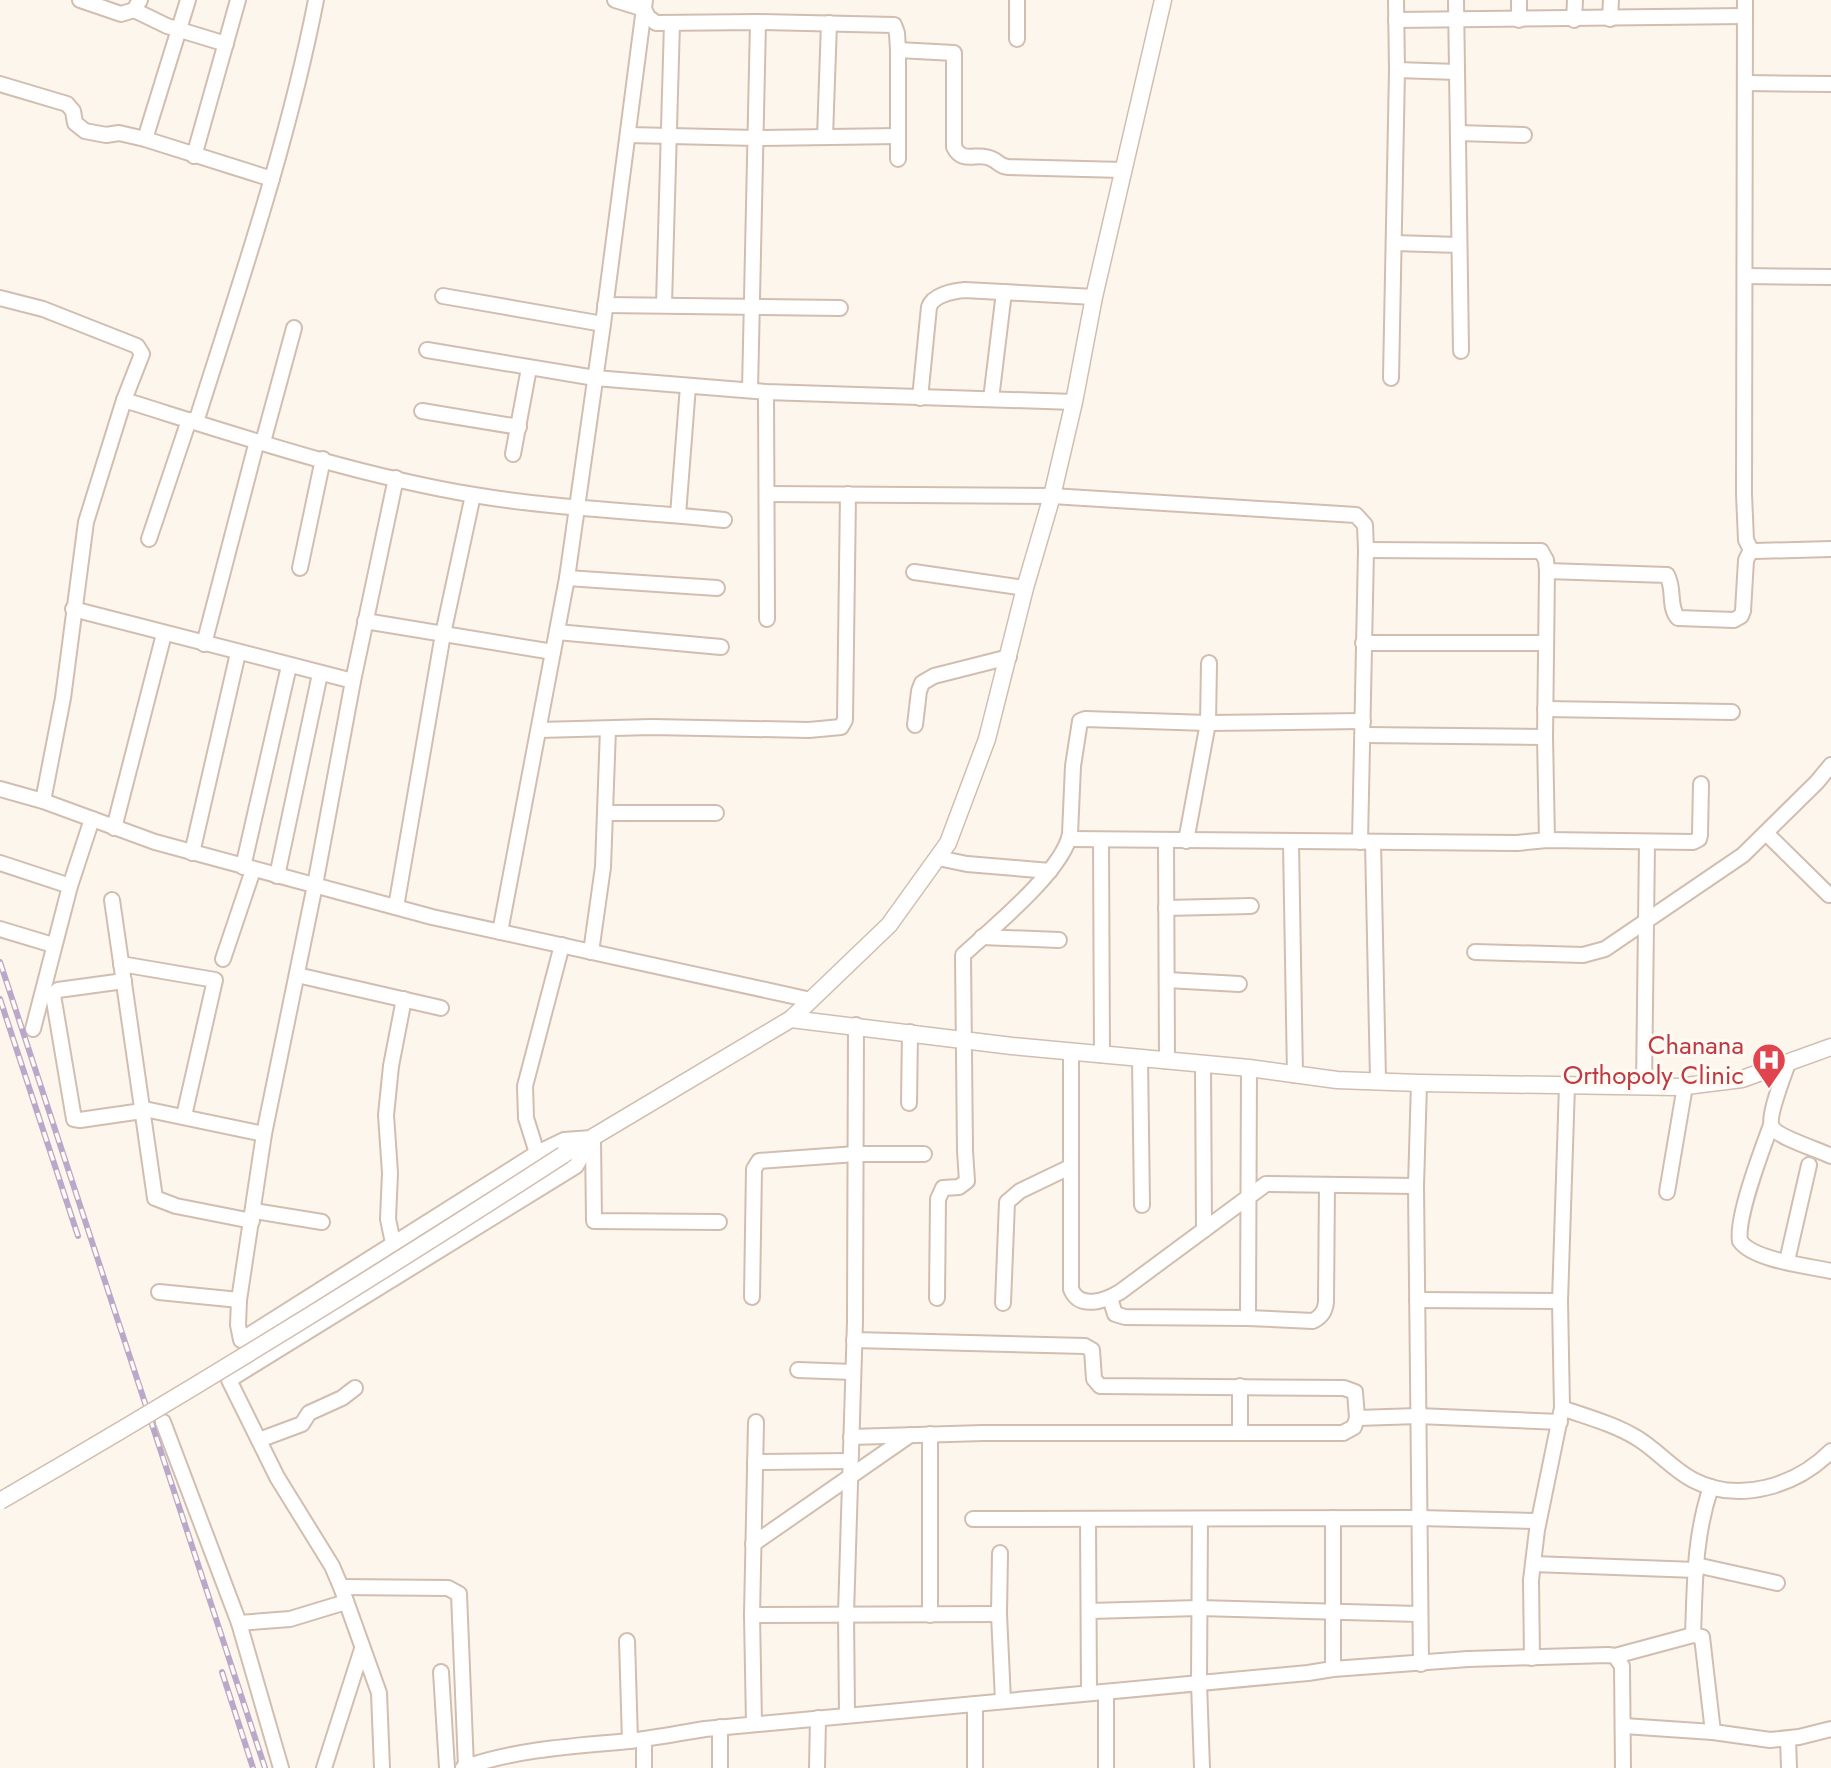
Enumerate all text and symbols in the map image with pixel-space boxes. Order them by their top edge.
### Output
place label: Chanana Orthopoly Clinic [1563,1026,1744,1094]
hospital icon: Chanana Orthopoly Clinic [1750,1041,1788,1090]

